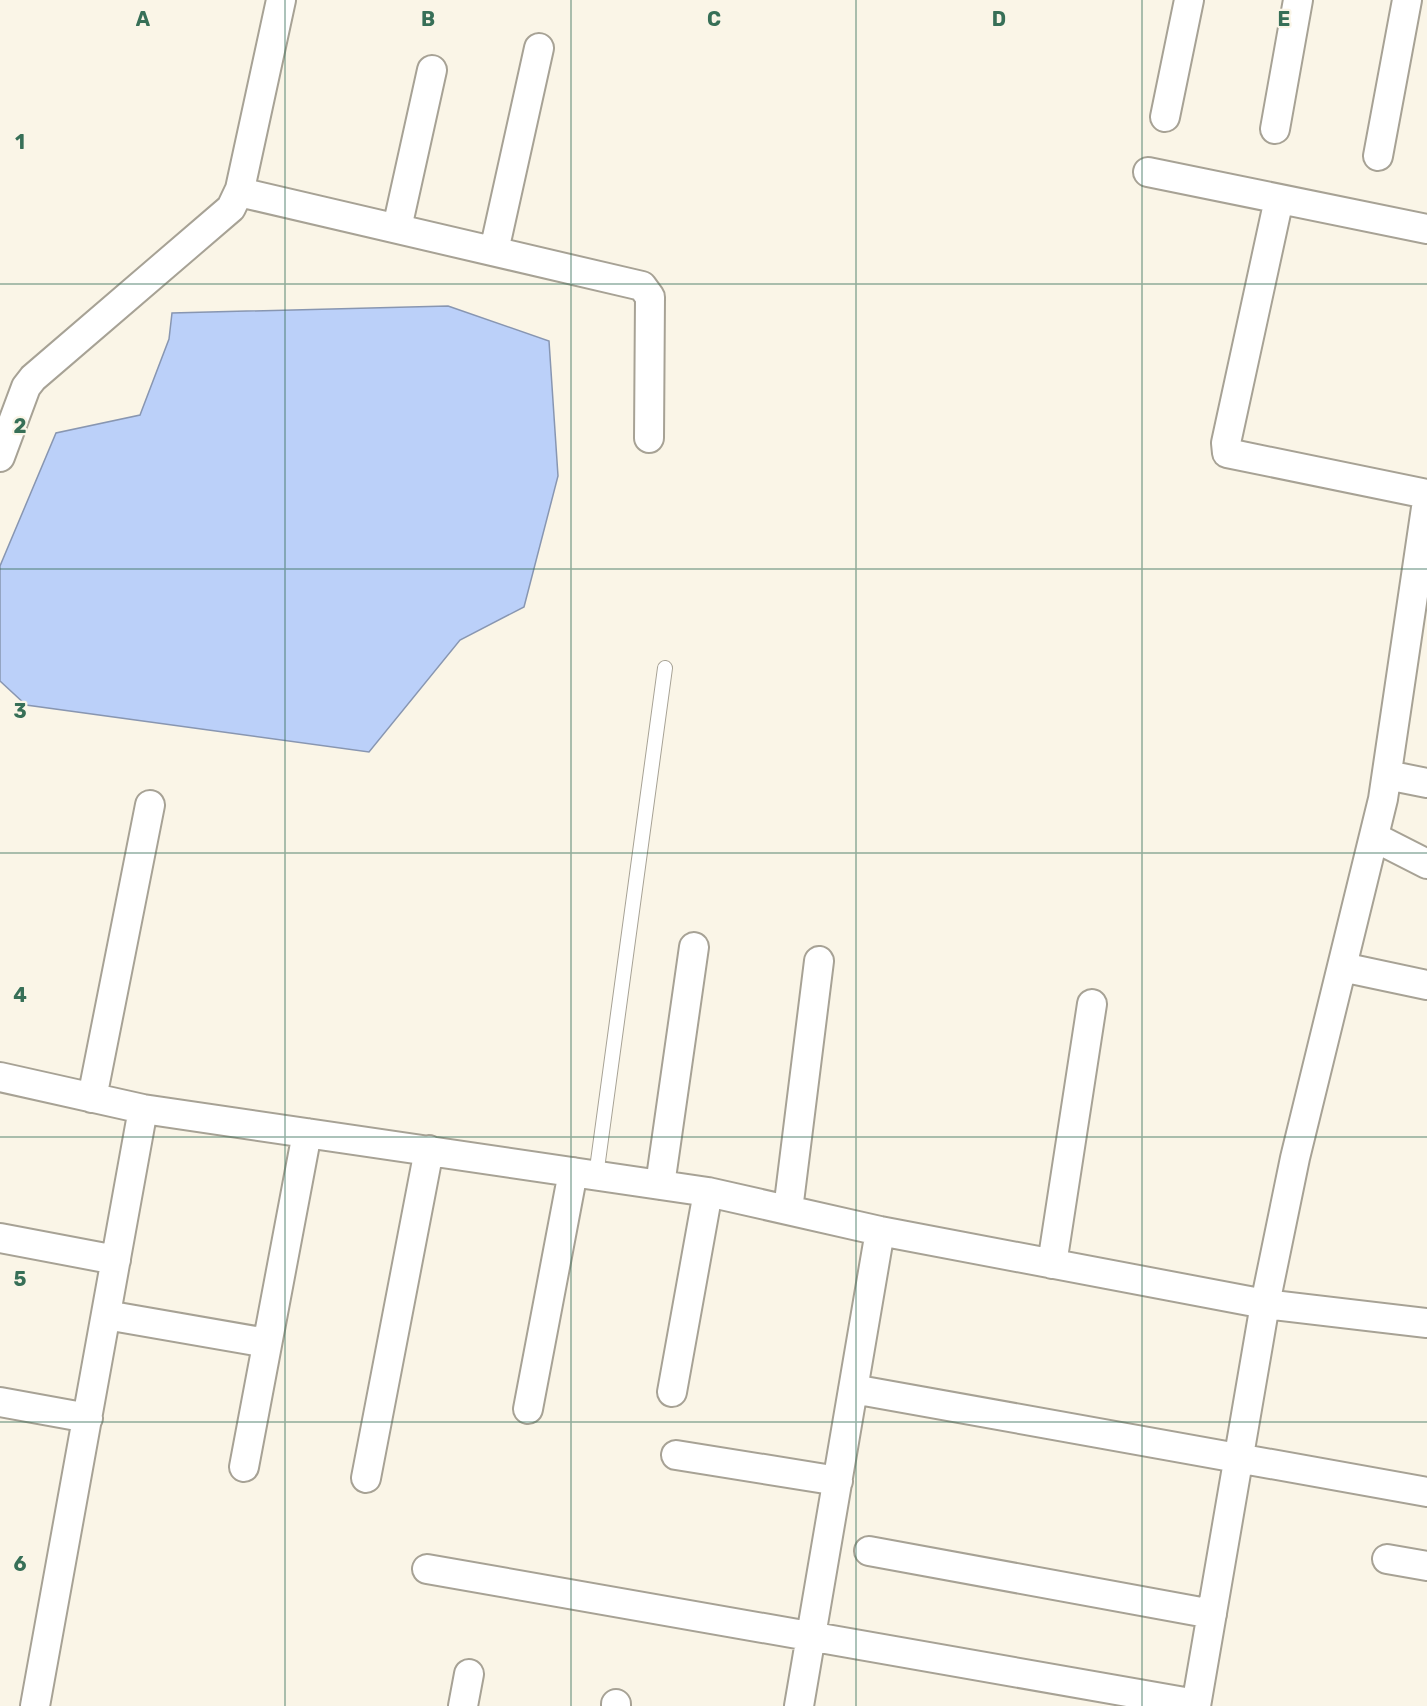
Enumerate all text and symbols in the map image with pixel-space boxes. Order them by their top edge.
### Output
text: A [136,7,151,31]
text: B [421,7,435,31]
text: C [707,7,721,31]
text: D [992,7,1006,31]
text: E [1278,7,1290,31]
text: 1 [15,130,25,154]
text: 2 [14,414,27,438]
text: 3 [13,699,27,723]
text: 4 [13,983,27,1007]
text: 5 [14,1267,27,1291]
text: 6 [13,1552,27,1576]

